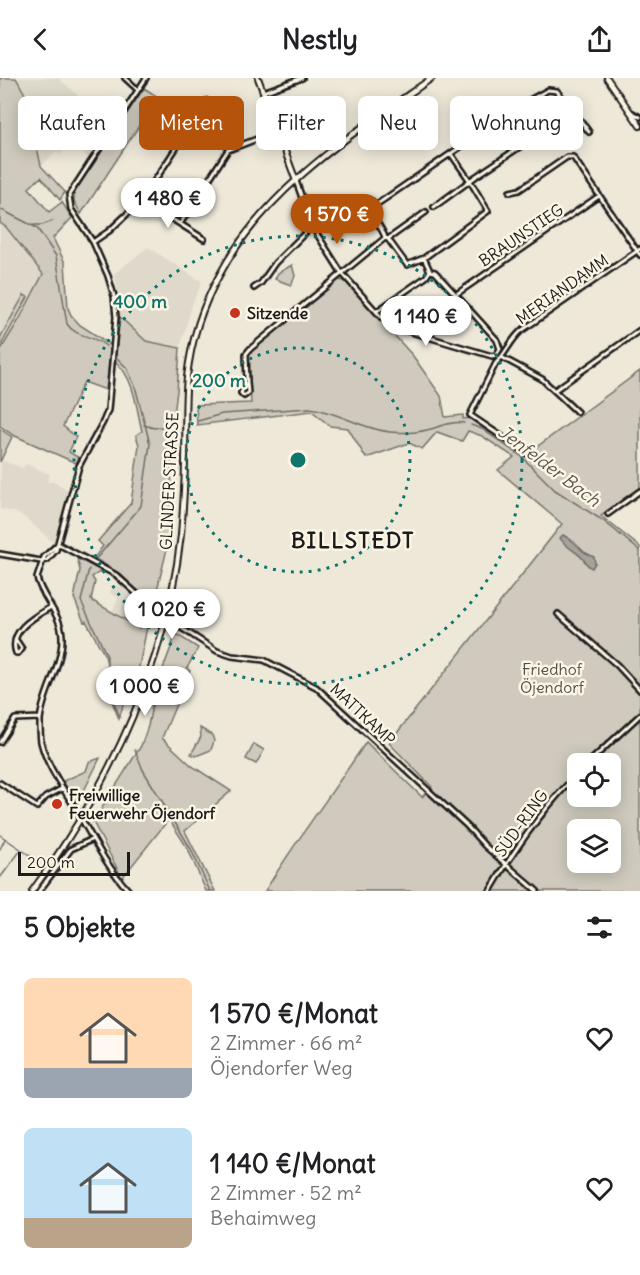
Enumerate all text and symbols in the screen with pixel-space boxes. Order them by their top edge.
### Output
text: Nestly [282,22,358,56]
icon: back [24,23,57,56]
icon: share [583,23,616,56]
chip: Kaufen [18,96,127,150]
chip: Mieten [139,96,244,150]
chip: Filter [256,96,346,150]
chip: Neu [358,96,438,150]
chip: Wohnung [450,96,583,150]
pin: 1 480 € [113,178,223,229]
text: 1 480 € [135,185,201,210]
pin: 1 570 € [282,194,392,245]
street label: BRAUNSTIEG [475,199,567,271]
text: 1 570 € [305,201,369,226]
street label: MERIANDAMM [512,250,612,328]
text: 400 m [113,290,167,313]
pin: 1 140 € [371,296,481,347]
place label: Sitzende [247,303,308,323]
text: 1 140 € [395,303,457,328]
marker: Sitzende [228,306,242,320]
text: 200 m [192,369,246,392]
street label: GLINDER STRASSE [155,412,183,550]
water label: Jenfelder Bach [494,420,605,512]
centre of rings [288,450,308,470]
district label: BILLSTEDT [291,526,415,554]
pin: 1 020 € [117,589,227,640]
text: 1 020 € [138,596,206,621]
park label: Friedhof Öjendorf [520,659,585,697]
pin: 1 000 € [90,666,200,717]
text: 1 000 € [110,673,180,698]
street label: MATTKAMP [326,679,400,750]
map controls [567,753,621,873]
button: locate [567,753,621,807]
place label: Freiwillige Feuerwehr Öjendorf [69,785,216,823]
street label: SÜD-RING [490,786,552,860]
marker: Freiwillige Feuerwehr Öjendorf [50,797,64,811]
button: layers [567,819,621,873]
scale bar [18,849,130,876]
text: 200 m [27,852,75,872]
text: 5 Objekte [24,911,135,944]
icon: filters [583,911,616,944]
text: 1 570 €/Monat [210,997,378,1030]
icon: home [72,1002,144,1074]
icon: heart [583,1022,616,1055]
text: 2 Zimmer · 66 m² [210,1030,362,1055]
text: Öjendorfer Weg [210,1055,353,1080]
text: 1 140 €/Monat [210,1147,375,1180]
icon: home [72,1152,144,1224]
icon: heart [583,1172,616,1205]
text: 2 Zimmer · 52 m² [210,1180,362,1205]
text: Behaimweg [210,1205,316,1230]

